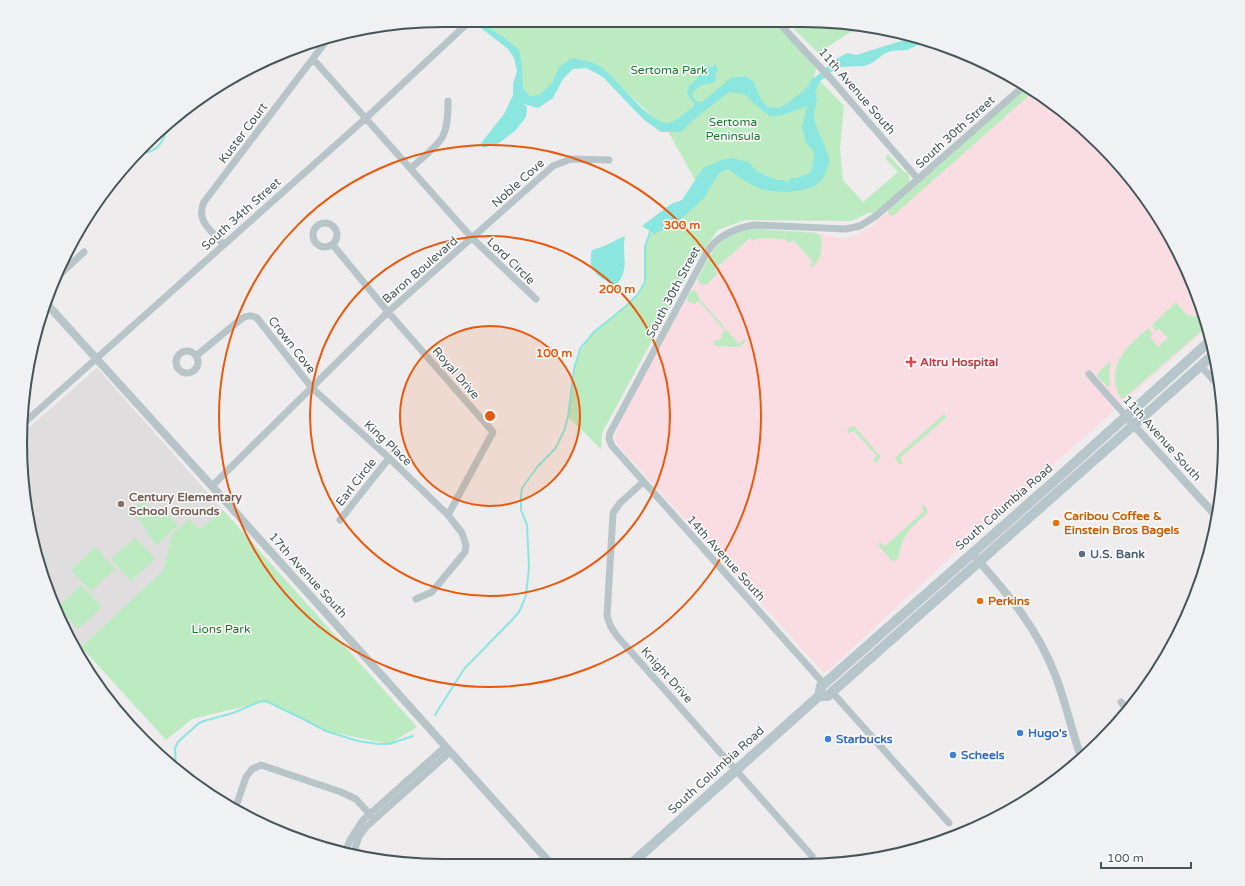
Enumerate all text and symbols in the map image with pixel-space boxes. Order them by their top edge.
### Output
street label: 11th Avenue South [816,45,898,137]
park label: Sertoma Park [630,63,708,77]
street label: South 30th Street [913,93,998,171]
street label: Kuster Court [216,100,271,166]
park label: Sertoma Peninsula [705,115,761,143]
street label: Noble Cove [489,156,547,210]
street label: South 34th Street [199,175,284,253]
text: 300 m [664,218,700,232]
street label: Baron Boulevard [380,234,460,306]
street label: Lord Circle [484,235,538,287]
street label: South 30th Street [643,244,703,340]
text: 200 m [599,282,635,296]
street label: Crown Cove [265,314,319,376]
street label: Royal Drive [430,344,483,402]
text: 100 m [536,346,572,360]
place label: Altru Hospital [920,355,998,370]
marker: Altru Hospital [905,356,917,368]
street label: 11th Avenue South [1120,392,1204,484]
centre of rings [483,409,497,423]
street label: King Place [361,417,415,469]
street label: Earl Circle [333,455,379,509]
street label: South Columbia Road [952,461,1056,553]
place label: Century Elementary School Grounds [129,490,242,518]
marker: Century Elementary School Grounds [116,499,126,509]
place label: Caribou Coffee & Einstein Bros Bagels [1064,509,1180,538]
street label: 14th Avenue South [684,512,768,604]
marker: Caribou Coffee & Einstein Bros Bagels [1051,518,1061,528]
street label: 17th Avenue South [266,529,350,621]
place label: U.S. Bank [1090,547,1145,561]
marker: U.S. Bank [1077,549,1087,559]
place label: Perkins [988,594,1030,608]
marker: Perkins [975,596,985,606]
park label: Lions Park [191,622,251,636]
street label: Knight Drive [638,644,696,706]
street label: South Columbia Road [665,723,767,817]
place label: Hugo's [1028,726,1068,741]
marker: Hugo's [1015,728,1025,738]
place label: Starbucks [836,732,893,746]
marker: Starbucks [823,734,833,744]
place label: Scheels [961,748,1005,762]
marker: Scheels [948,750,958,760]
scale bar [1101,844,1191,870]
text: 100 m [1107,851,1144,865]

